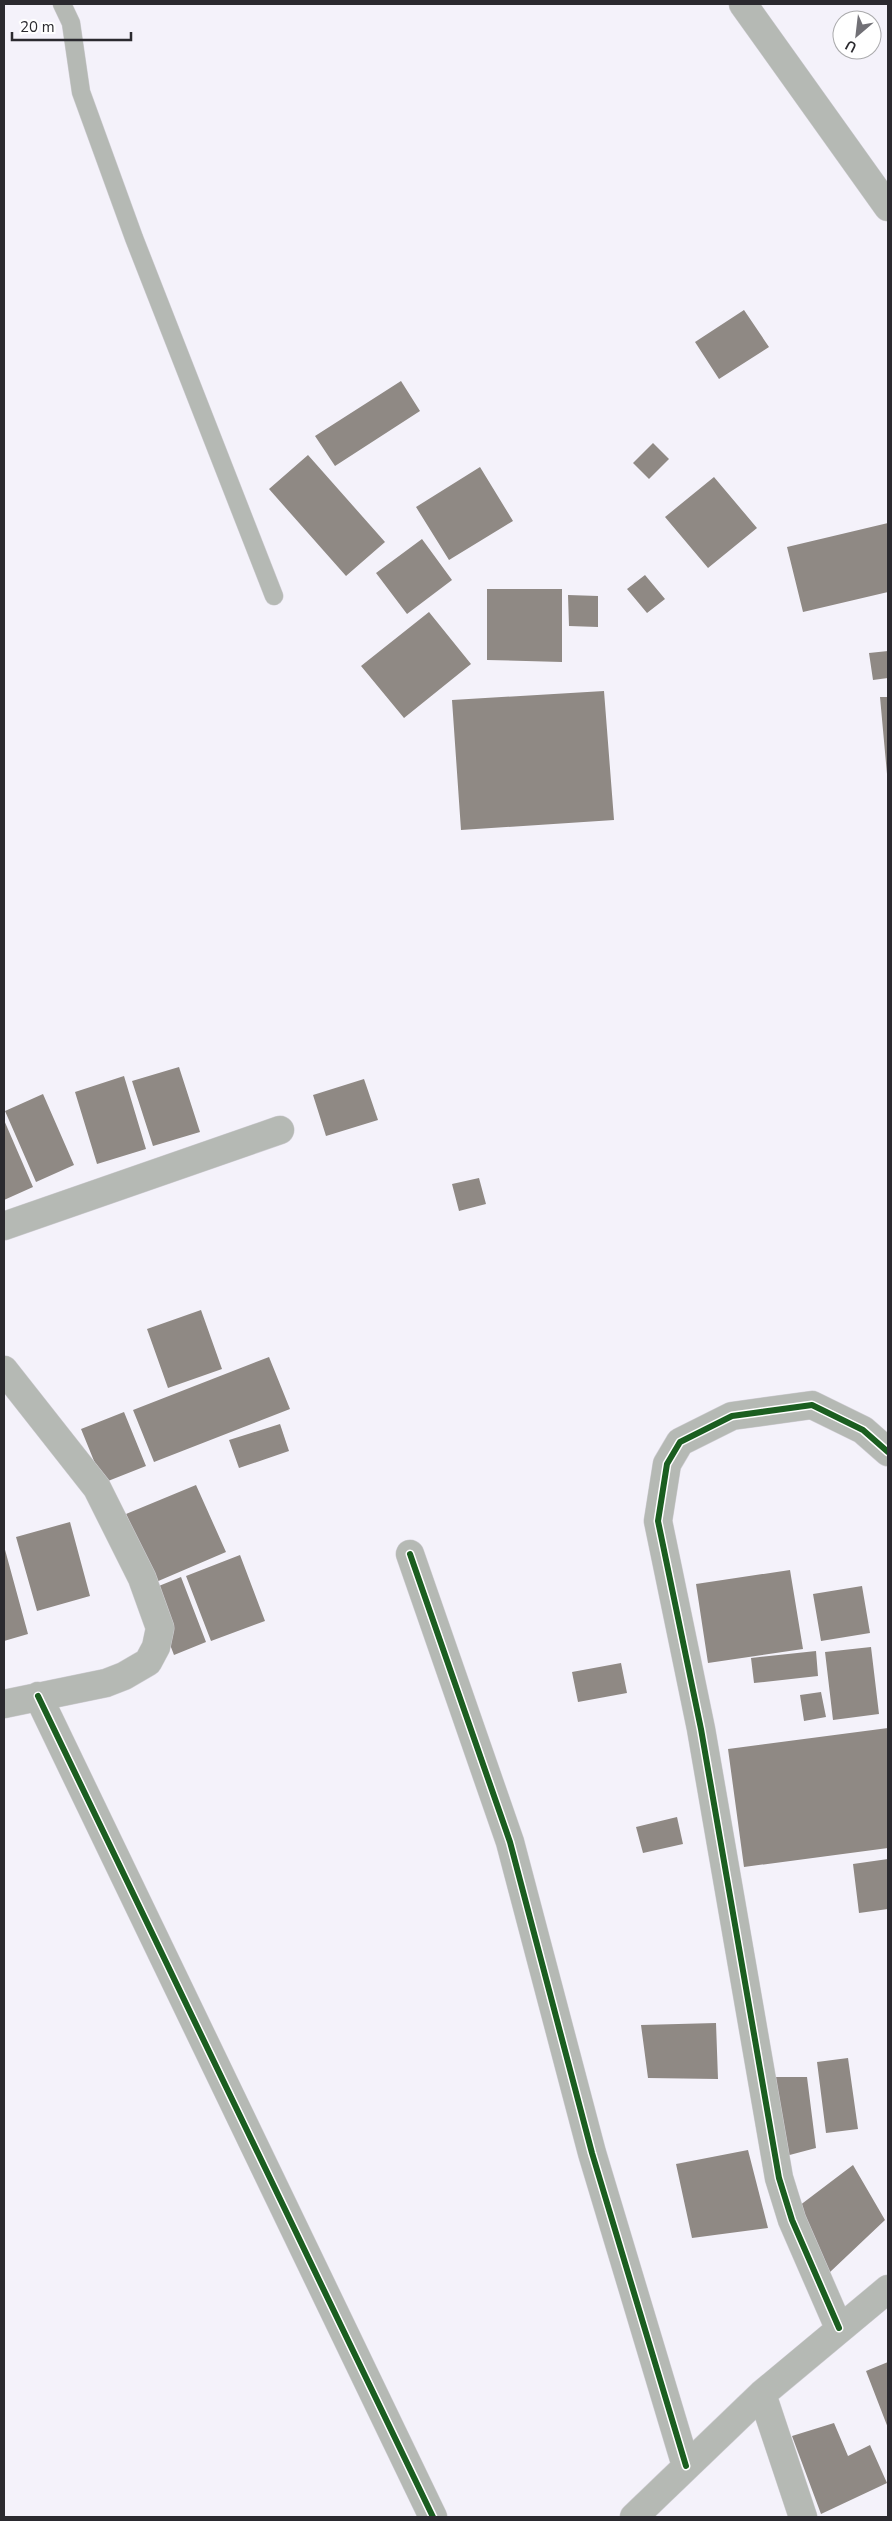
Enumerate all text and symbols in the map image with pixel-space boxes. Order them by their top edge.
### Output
scale bar [12,10,131,42]
north arrow [832,10,882,60]
text: 20 m [20,17,55,37]
text: U [842,35,860,57]

